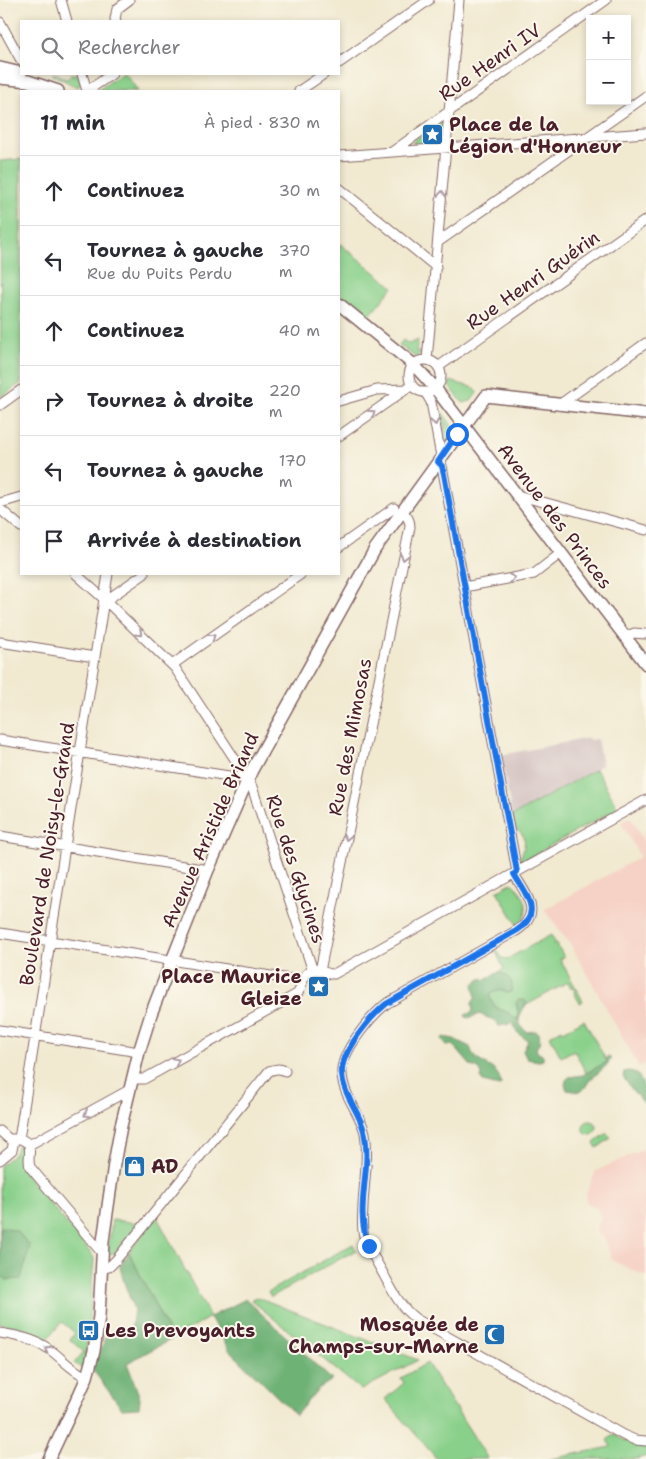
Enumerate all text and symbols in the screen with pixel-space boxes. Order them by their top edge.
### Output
map controls [586,15,631,105]
button: + [586,15,631,60]
street label: Rue Henri IV [434,17,546,107]
search box [20,20,340,75]
icon: search [38,34,66,62]
text: Rechercher [78,35,181,60]
button: − [586,60,631,105]
text: 11 min [40,109,105,137]
text: À pied · 830 m [204,112,320,133]
place label: Place de la Légion d'Honneur [449,112,622,159]
place icon: Place de la Légion d'Honneur [421,123,445,147]
icon: ahead [40,177,68,205]
text: Continuez [87,178,185,203]
text: 30 m [279,180,320,201]
one-way arrow [437,189,448,197]
street label: Rue Henri Guérin [461,225,605,335]
text: Tournez à gauche [87,238,264,263]
text: 370 m [279,240,311,282]
icon: left [40,247,68,275]
text: Rue du Puits Perdu [87,263,232,284]
icon: ahead [40,317,68,345]
text: Continuez [87,318,185,343]
text: 40 m [278,320,320,341]
text: 220 m [269,380,301,422]
icon: right [40,387,68,415]
text: Tournez à droite [87,388,254,413]
one-way arrow [366,410,376,419]
one-way arrow [429,418,439,426]
route start [446,423,469,446]
street label: Avenue des Princes [492,438,618,594]
text: 170 m [279,450,307,492]
icon: left [40,457,68,485]
text: Tournez à gauche [87,458,264,483]
icon: arrive [40,527,68,555]
text: Arrivée à destination [87,528,301,553]
one-way arrow [399,553,409,562]
one-way arrow [508,573,517,584]
one-way arrow [133,627,142,636]
one-way arrow [206,634,215,643]
street label: Rue des Mimosas [322,656,378,818]
street label: Boulevard de Noisy-le-Grand [14,720,80,988]
street label: Avenue Aristide Briand [156,728,264,932]
street label: Rue des Glycines [260,791,332,947]
one-way arrow [342,832,353,841]
place label: Place Maurice Gleize [161,964,302,1011]
place icon: Place Maurice Gleize [306,975,330,999]
one-way arrow [171,1058,180,1068]
one-way arrow [83,1107,92,1117]
shop icon: AD [123,1154,147,1178]
place label: AD [151,1154,179,1179]
route end [358,1235,381,1258]
place label: Mosquée de Champs-sur-Marne [288,1312,479,1359]
bus stop icon: Les Prevoyants [77,1318,101,1342]
place label: Les Prevoyants [105,1318,255,1343]
mosque icon: Mosquée de Champs-sur-Marne [483,1323,507,1347]
one-way arrow [44,1346,54,1355]

